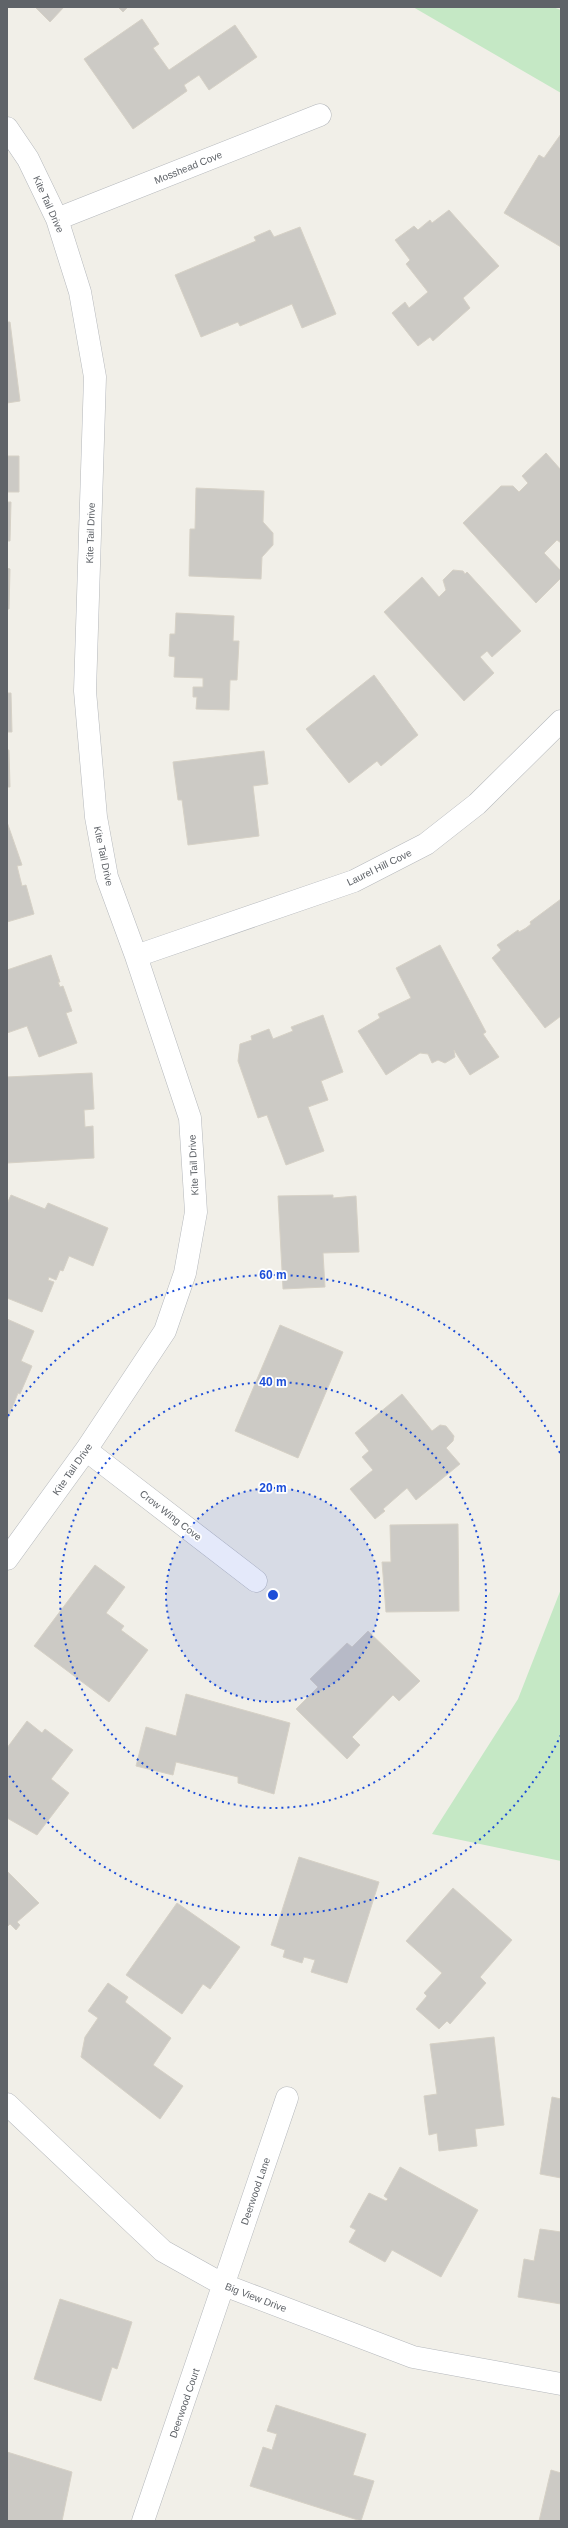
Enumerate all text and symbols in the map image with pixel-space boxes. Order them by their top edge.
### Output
street label: Mosshead Cove [153,149,224,186]
street label: Kite Tail Drive [31,174,66,235]
street label: Kite Tail Drive [84,502,97,564]
street label: Kite Tail Drive [92,825,115,887]
street label: Laurel Hill Cove [345,847,414,888]
street label: Kite Tail Drive [186,1134,201,1196]
text: 60 m [259,1268,287,1282]
text: 40 m [259,1375,287,1389]
street label: Kite Tail Drive [50,1441,95,1497]
text: 20 m [259,1481,287,1495]
street label: Crow Wing Cove [138,1488,204,1543]
centre of rings [266,1588,280,1602]
street label: Deerwood Lane [239,2156,272,2226]
street label: Big View Drive [224,2281,288,2314]
street label: Deerwood Court [167,2367,202,2439]

